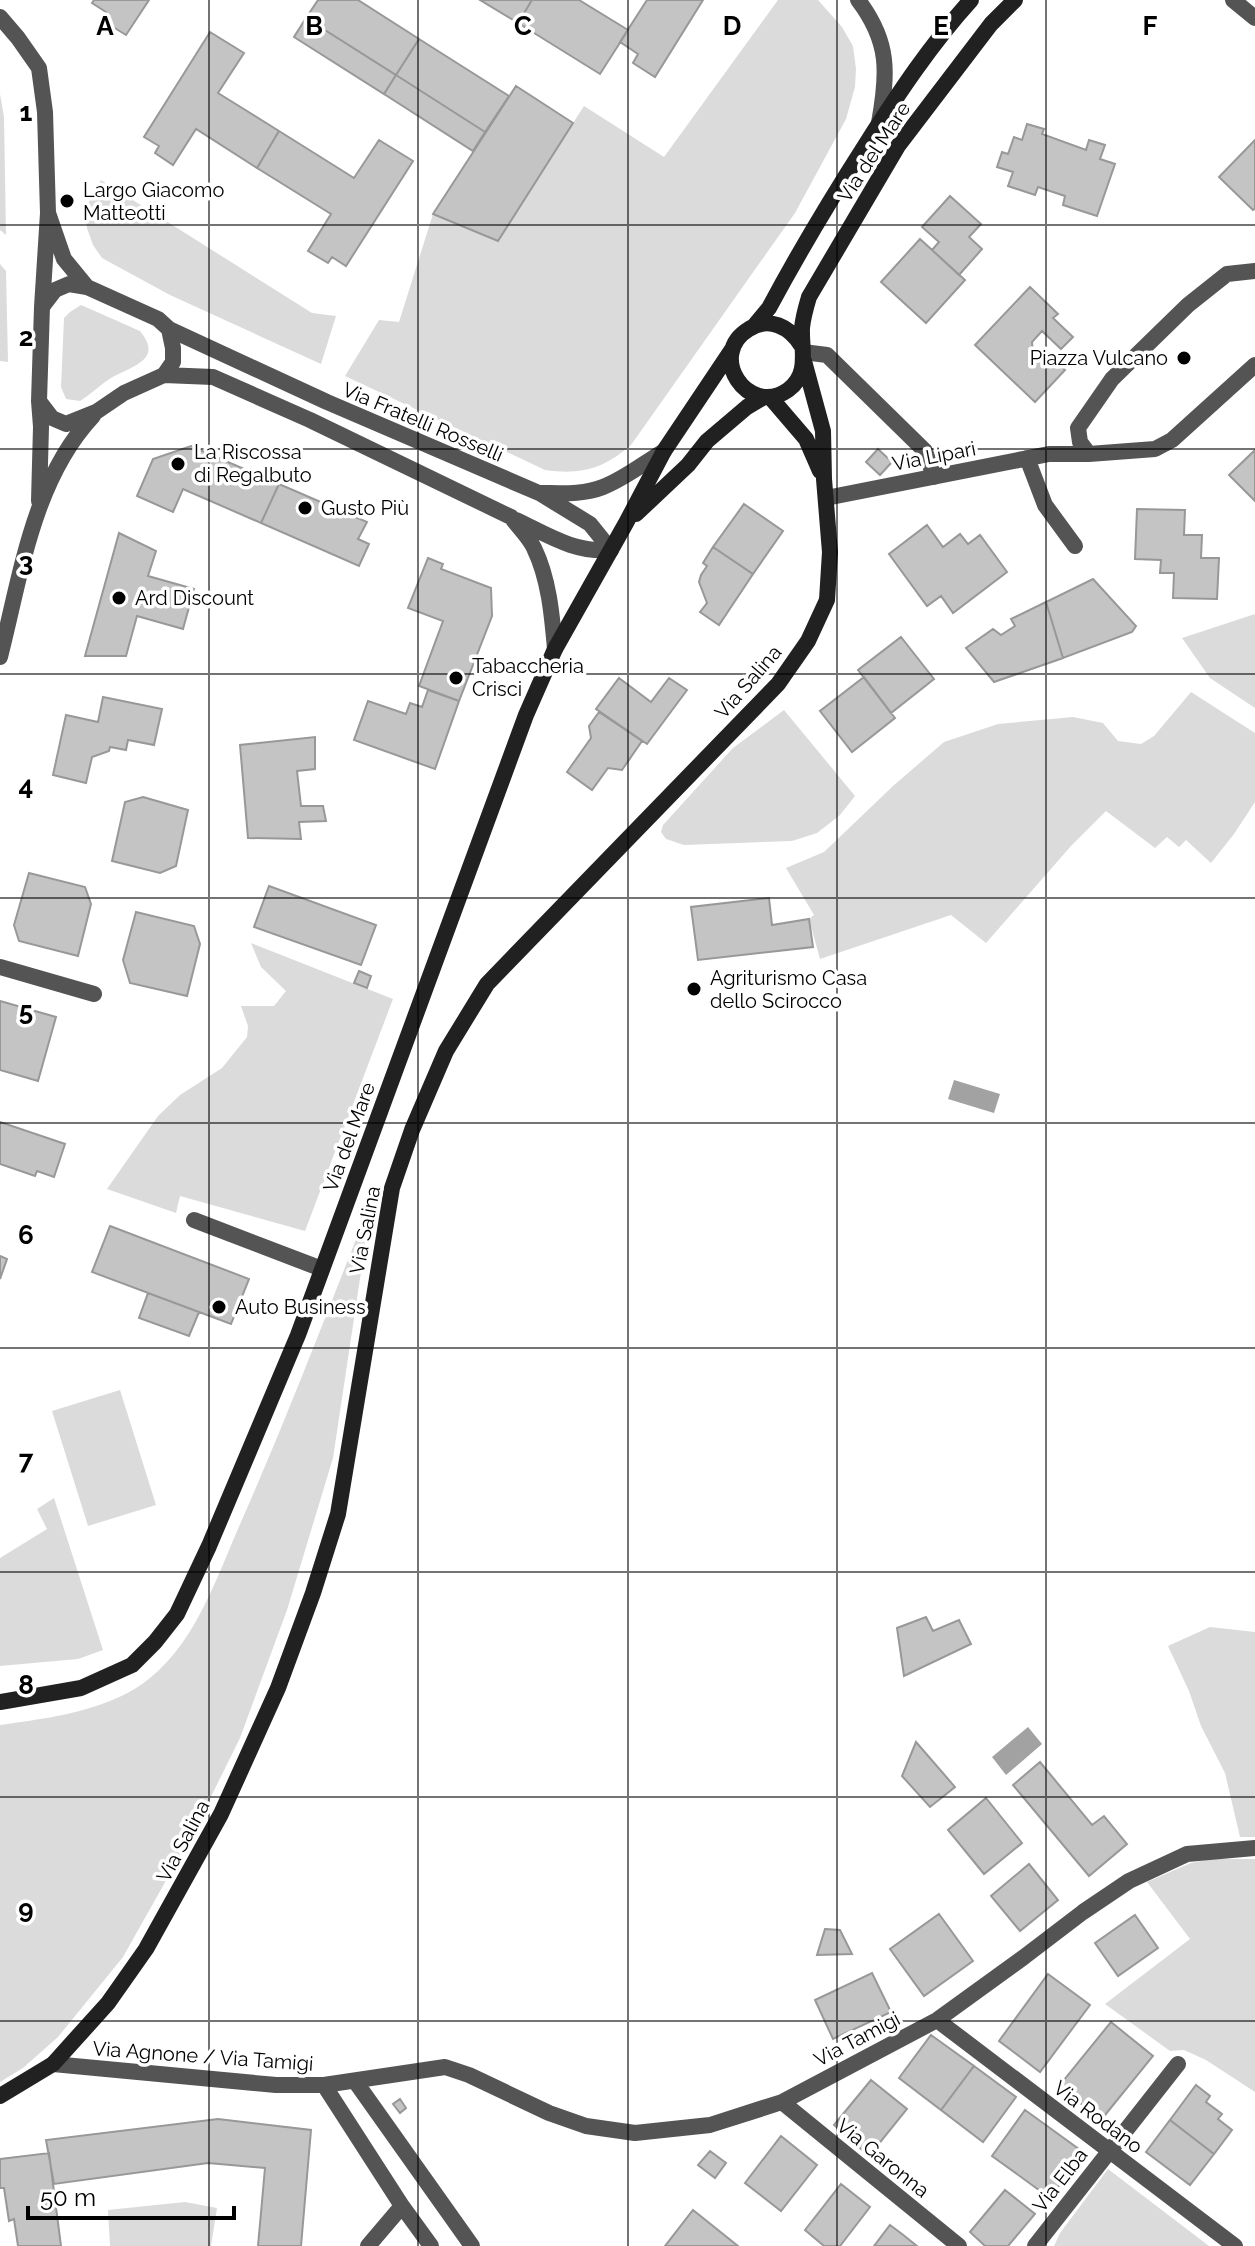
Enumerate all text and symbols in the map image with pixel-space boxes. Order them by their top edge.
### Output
text: A [96,11,114,41]
text: B [305,11,323,41]
text: C [514,11,532,41]
text: D [723,11,741,41]
text: E [933,11,949,41]
text: F [1143,11,1158,41]
text: 1 [20,97,33,127]
street label: Via del Mare [833,97,915,207]
place label: Largo Giacomo Matteotti [83,178,224,225]
marker: Largo Giacomo Matteotti [58,192,76,210]
text: 2 [19,322,33,352]
place label: Piazza Vulcano [1030,346,1168,370]
marker: Piazza Vulcano [1175,349,1193,367]
street label: Via Fratelli Rosselli [339,377,507,467]
street label: Via Lipari [890,436,978,476]
place label: La Riscossa di Regalbuto [194,440,312,487]
marker: La Riscossa di Regalbuto [169,455,187,473]
place label: Gusto Più [321,496,409,520]
marker: Gusto Più [296,499,314,517]
text: 3 [19,547,33,577]
place label: Ard Discount [135,586,254,610]
marker: Ard Discount [110,589,128,607]
street label: Via Salina [710,640,786,724]
place label: Tabaccheria Crisci [472,654,584,701]
marker: Tabaccheria Crisci [447,669,465,687]
text: 4 [19,771,33,801]
place label: Agriturismo Casa dello Scirocco [710,966,867,1013]
marker: Agriturismo Casa dello Scirocco [685,980,703,998]
text: 5 [19,996,33,1026]
street label: Via del Mare [318,1079,380,1195]
street label: Via Salina [345,1184,385,1276]
text: 6 [18,1220,34,1250]
place label: Auto Business [235,1295,366,1319]
marker: Auto Business [210,1298,228,1316]
text: 7 [19,1445,34,1475]
text: 8 [18,1670,34,1700]
street label: Via Salina [151,1796,215,1886]
text: 9 [18,1894,34,1924]
street label: Via Tamigi [810,2006,904,2072]
street label: Via Agnone / Via Tamigi [92,2036,314,2076]
street label: Via Rodano [1049,2076,1147,2158]
street label: Via Garonna [832,2113,934,2203]
street label: Via Elba [1028,2143,1092,2217]
scale bar [28,2170,234,2220]
text: 50 m [40,2183,96,2212]

